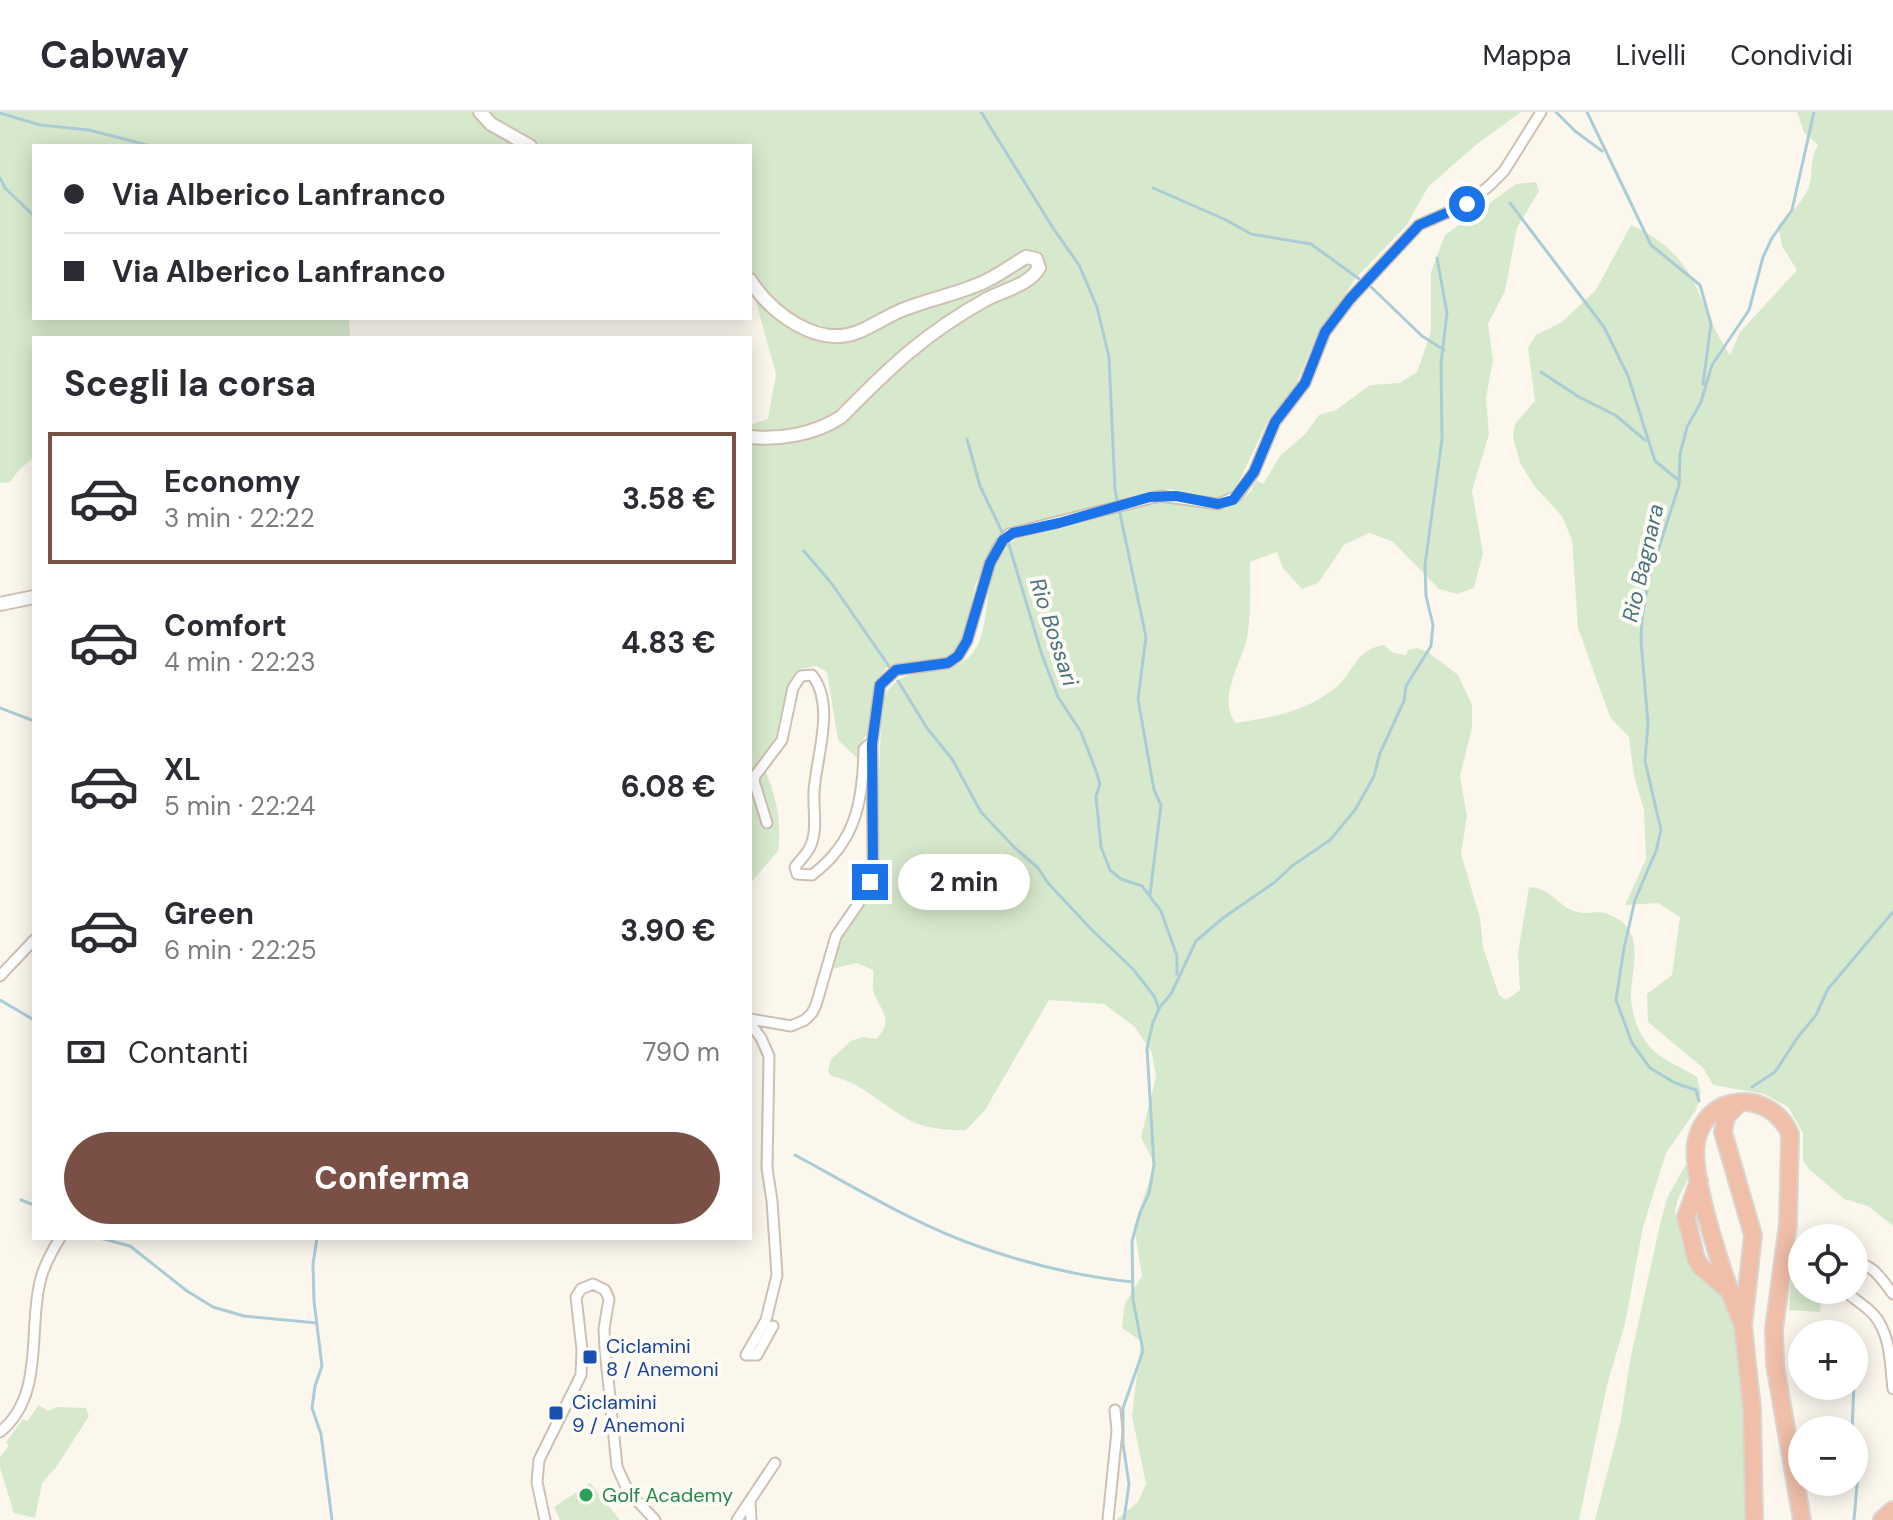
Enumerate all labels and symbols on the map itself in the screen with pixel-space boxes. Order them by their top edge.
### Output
route start [1449,186,1485,222]
water label: Rio Bagnara [1615,501,1671,625]
water label: Rio Bossari [1023,574,1085,690]
callout: 2 min [898,854,1030,910]
route end [852,864,888,900]
place label: Ciclamini 8 / Anemoni [606,1333,719,1382]
marker: Ciclamini 8 / Anemoni [581,1348,599,1366]
place label: Ciclamini 9 / Anemoni [572,1389,685,1438]
marker: Ciclamini 9 / Anemoni [547,1404,565,1422]
place label: Golf Academy [602,1482,733,1508]
marker: Golf Academy [577,1486,595,1504]

